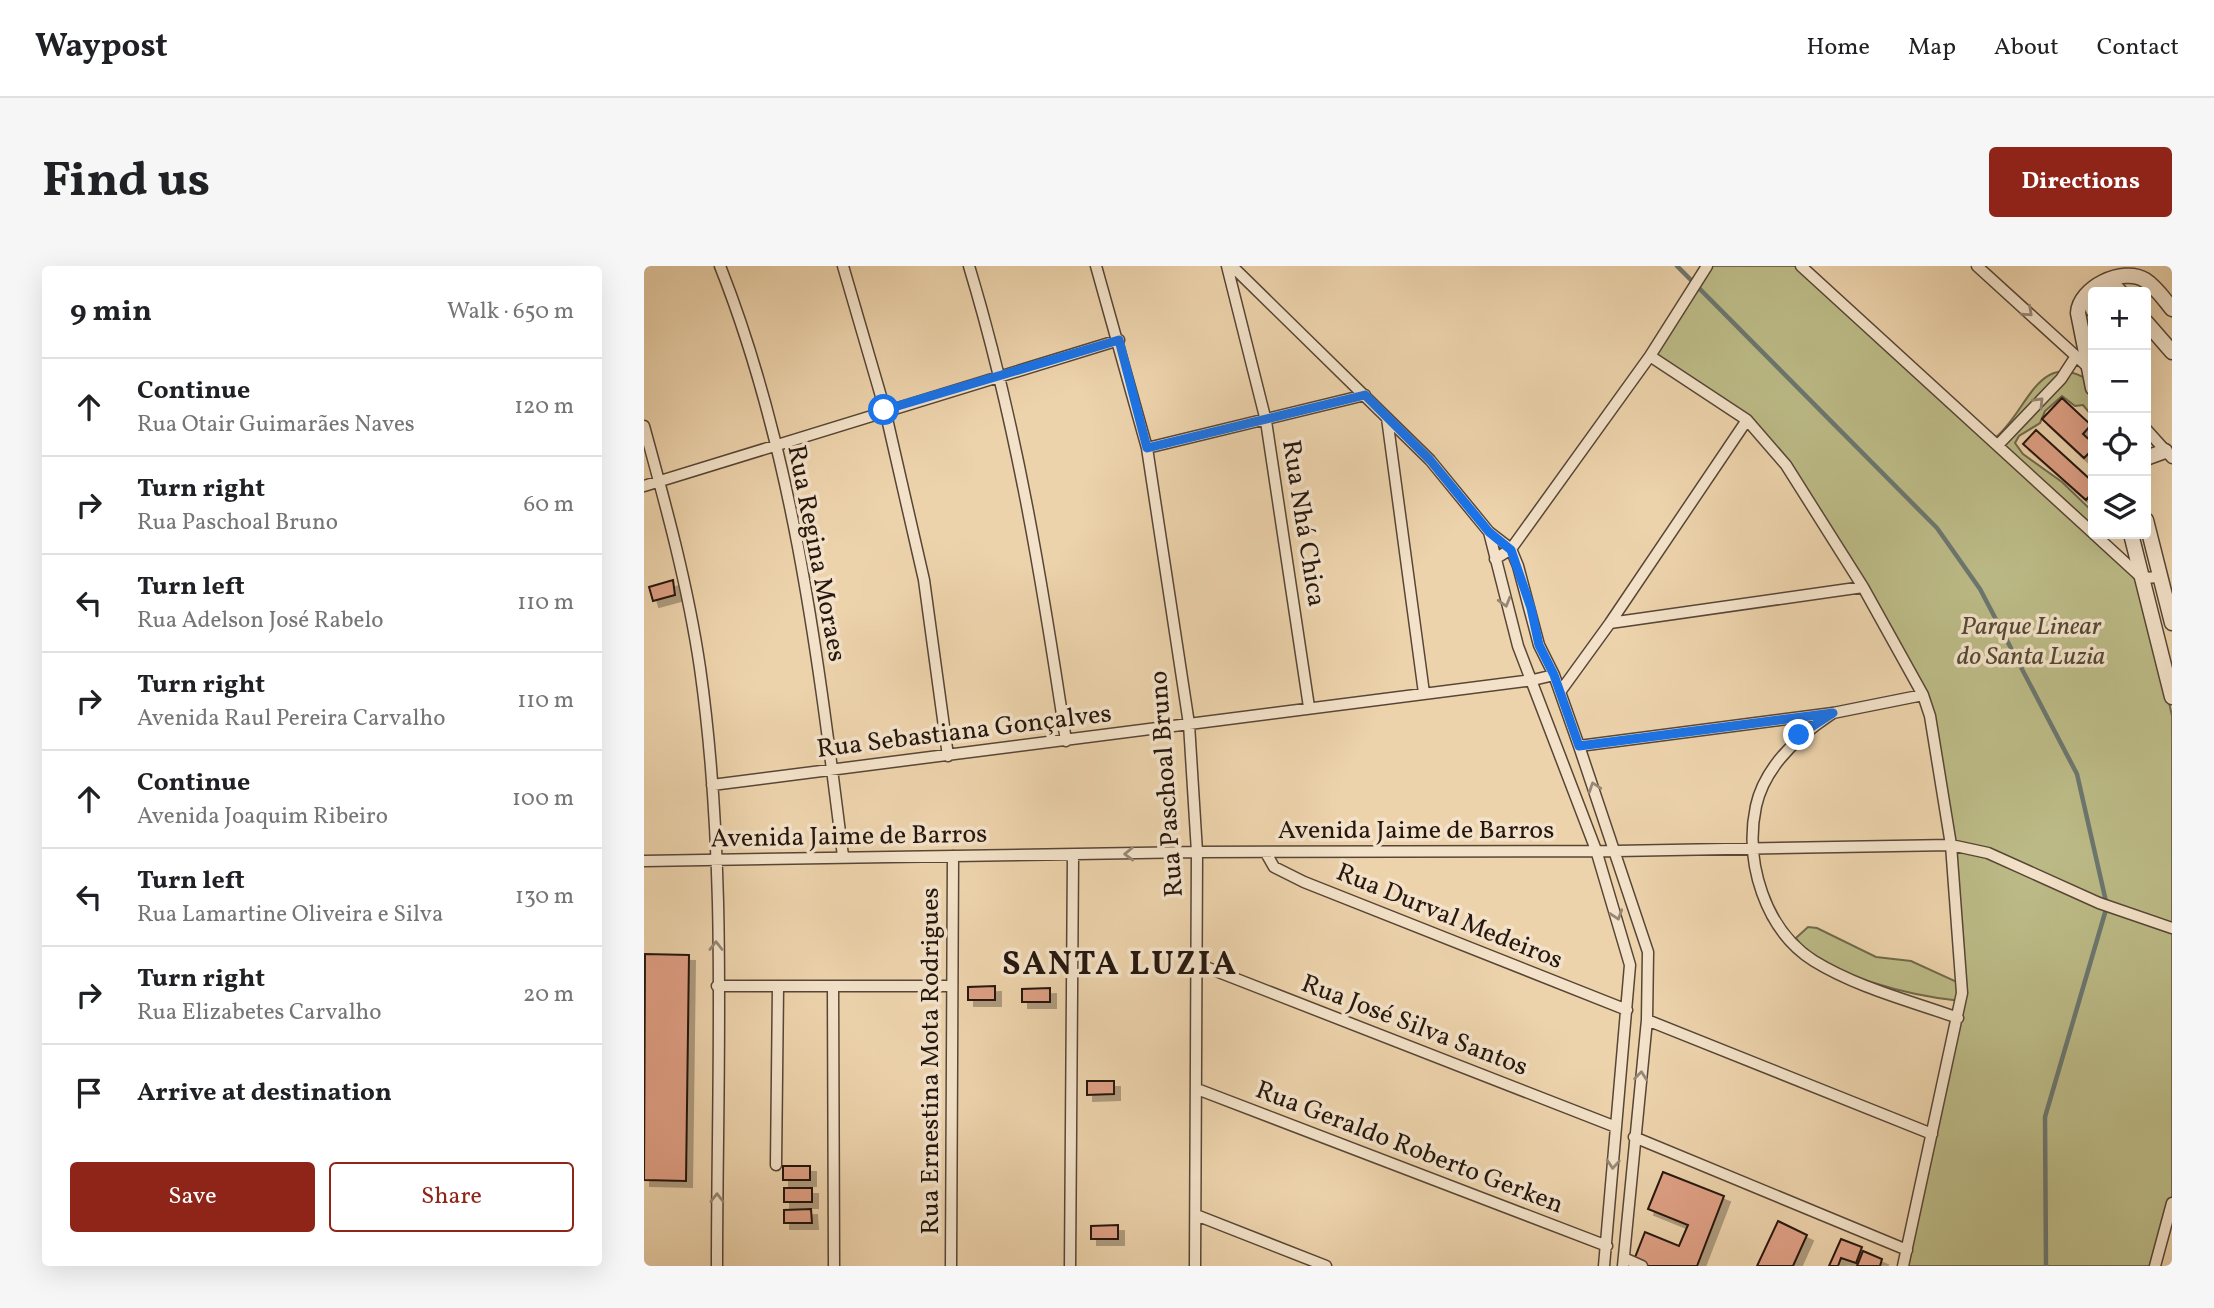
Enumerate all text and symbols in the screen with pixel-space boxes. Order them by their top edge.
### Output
text: Waypost [35,25,168,71]
text: Home [1806,31,1870,65]
text: Map [1908,31,1956,65]
text: About [1994,31,2059,65]
text: Contact [2097,31,2179,65]
button: Directions [1989,147,2172,217]
text: Find us [42,148,210,217]
map controls [2088,287,2151,539]
button: + [2088,287,2151,350]
text: 9 min [70,291,152,333]
text: Walk · 650 m [447,296,574,328]
one-way arrow [2019,304,2032,316]
button: − [2088,350,2151,413]
text: Continue [137,373,250,409]
icon: ahead [70,388,108,426]
text: 120 m [514,391,574,423]
route start [868,394,899,425]
one-way arrow [2030,397,2043,410]
text: Rua Otair Guimarães Naves [137,409,415,441]
button: locate [2088,413,2151,476]
street label: Rua Nhá Chica [1272,437,1334,609]
street label: Rua Regina Moraes [777,442,855,665]
text: Turn right [137,471,265,507]
button: layers [2088,476,2151,539]
icon: right [70,486,108,524]
text: 60 m [524,489,574,521]
text: Rua Paschoal Bruno [137,507,338,539]
text: Turn left [137,569,245,605]
icon: left [70,584,108,622]
text: 110 m [517,587,574,619]
one-way arrow [1497,596,1512,608]
text: Rua Adelson José Rabelo [137,605,384,637]
park label: Parque Linear do Santa Luzia [1957,609,2105,675]
text: Turn right [137,667,265,703]
street label: Rua Paschoal Bruno [1141,669,1193,898]
icon: right [70,682,108,720]
text: 110 m [517,685,574,717]
street label: Rua Sebastiana Gonçalves [815,696,1114,768]
text: Avenida Raul Pereira Carvalho [137,703,445,735]
route end [1783,719,1814,750]
text: Continue [137,765,250,801]
icon: ahead [70,780,108,818]
one-way arrow [1588,781,1602,794]
text: 100 m [512,783,574,815]
text: Avenida Joaquim Ribeiro [137,801,388,833]
street label: Avenida Jaime de Barros [1278,813,1554,849]
street label: Avenida Jaime de Barros [710,817,988,857]
one-way arrow [1123,846,1133,862]
street label: Rua Durval Medeiros [1331,855,1568,979]
text: Turn left [137,863,245,899]
icon: left [70,878,108,916]
text: 130 m [515,881,574,913]
street label: Rua Ernestina Mota Rodrigues [913,887,949,1235]
text: Rua Lamartine Oliveira e Silva [137,899,443,931]
one-way arrow [1609,908,1623,921]
one-way arrow [708,940,724,951]
district label: SANTA LUZIA [1002,943,1238,989]
text: Turn right [137,961,265,997]
street label: Rua José Silva Santos [1296,966,1533,1086]
icon: right [70,976,108,1014]
text: 20 m [523,979,574,1011]
text: Rua Elizabetes Carvalho [137,997,382,1029]
one-way arrow [1633,1070,1648,1081]
street label: Rua Geraldo Roberto Gerken [1250,1072,1568,1223]
icon: arrive [70,1074,108,1112]
text: Arrive at destination [137,1075,392,1111]
one-way arrow [1606,1159,1621,1170]
button: Save [70,1162,315,1232]
button: Share [329,1162,574,1232]
one-way arrow [709,1192,725,1203]

